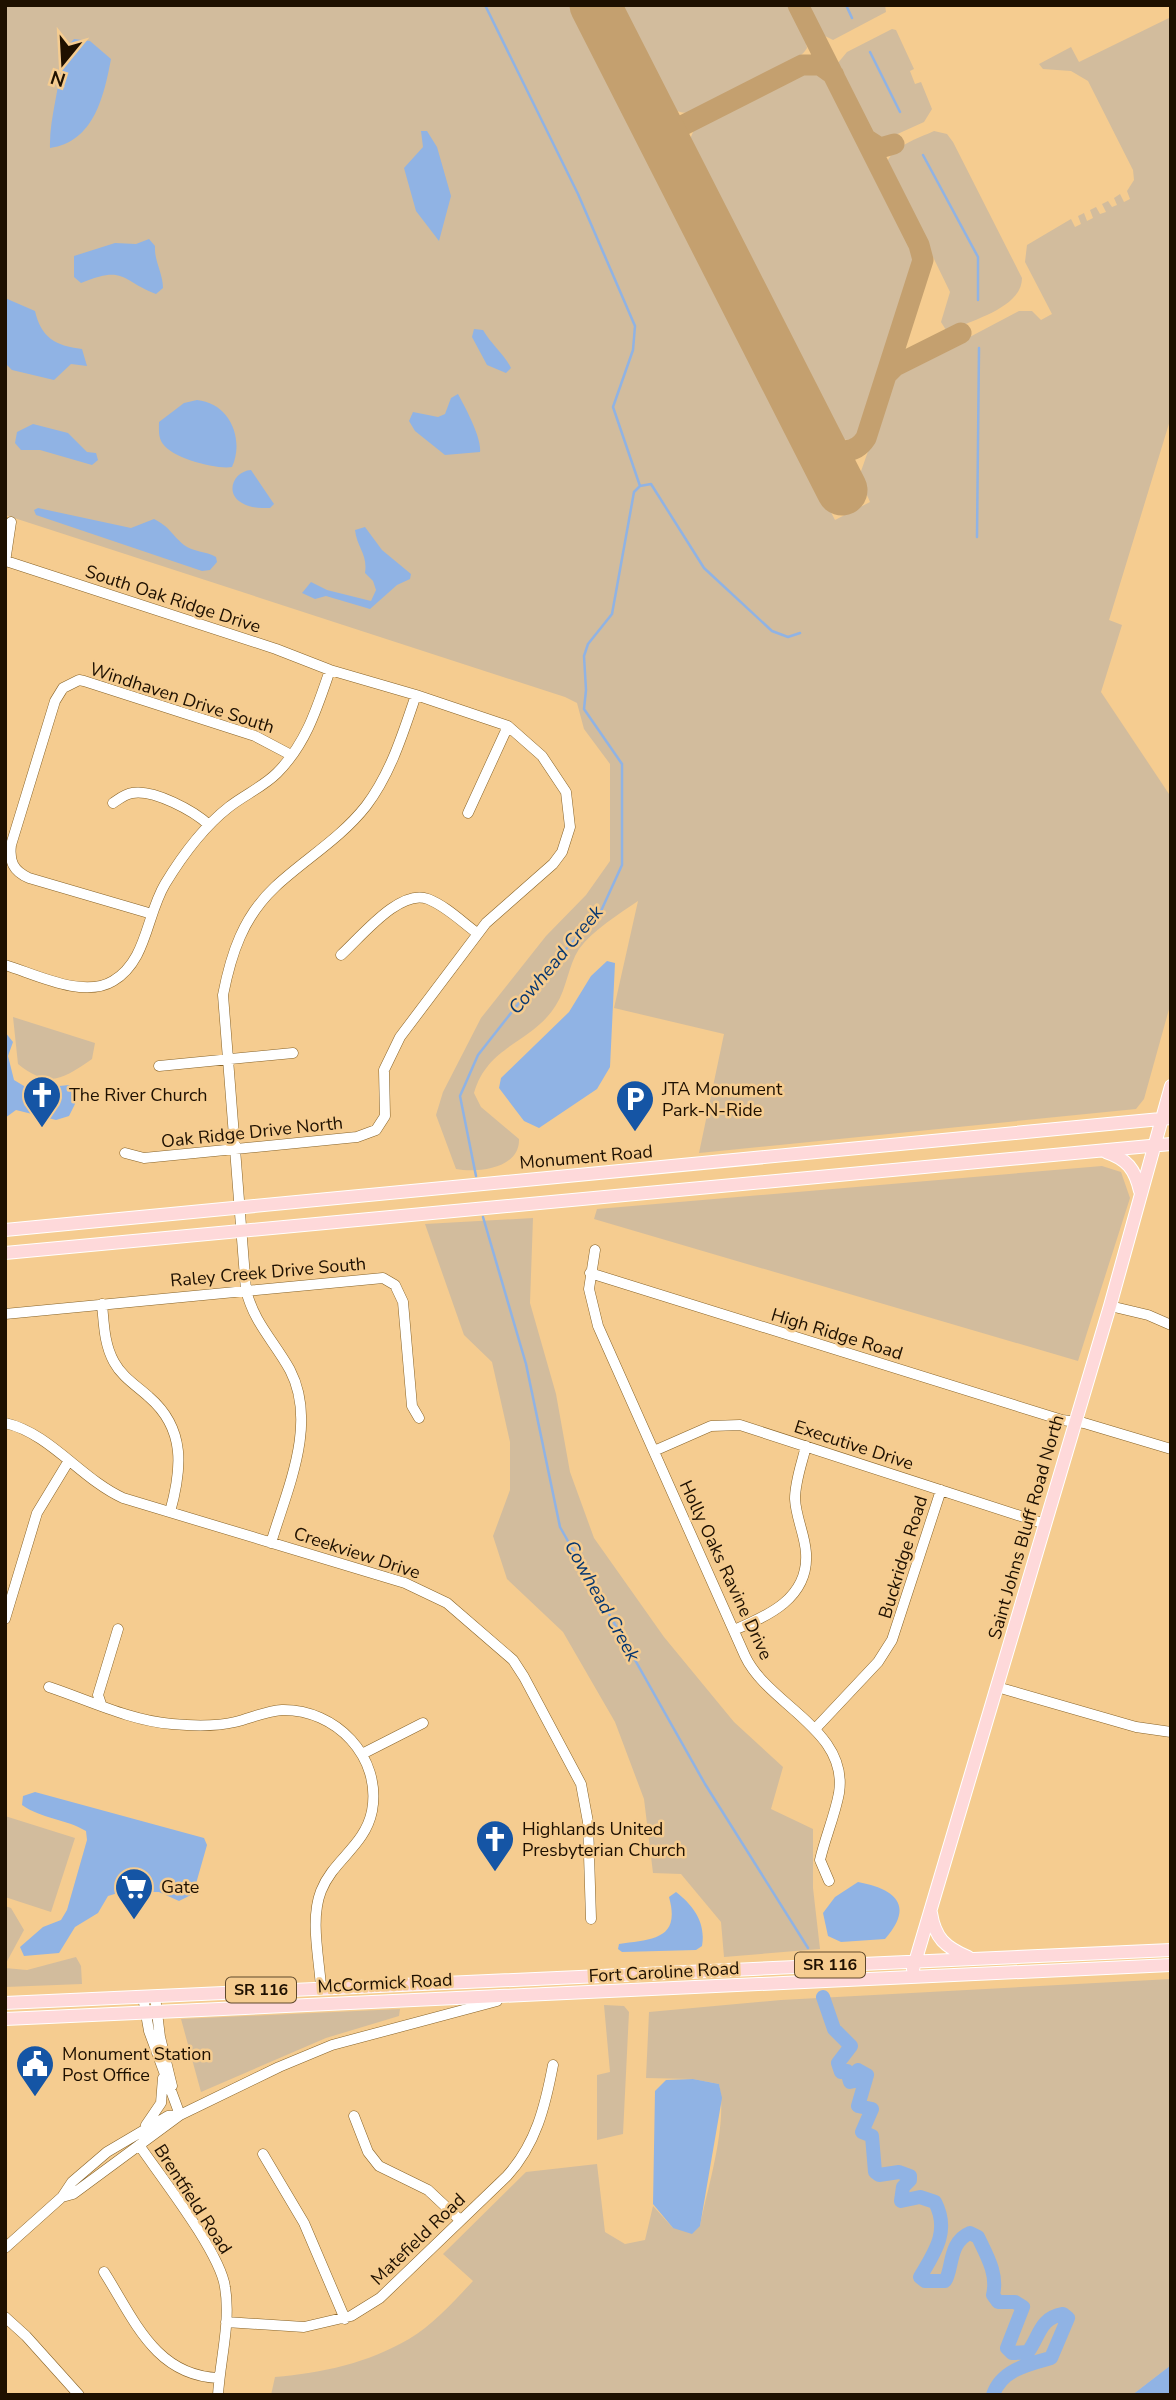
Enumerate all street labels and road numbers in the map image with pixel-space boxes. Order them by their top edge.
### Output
street label: South Oak Ridge Drive [82,559,264,639]
street label: Windhaven Drive South [87,657,277,739]
street label: Oak Ridge Drive North [160,1111,344,1153]
street label: Monument Road [518,1139,654,1175]
street label: Raley Creek Drive South [169,1251,367,1293]
street label: High Ridge Road [768,1303,906,1365]
street label: Saint Johns Bluff Road North [982,1412,1070,1642]
street label: Executive Drive [791,1414,917,1476]
street label: Holly Oaks Ravine Drive [674,1476,778,1664]
street label: Buckridge Road [873,1493,933,1621]
street label: Creekview Drive [291,1521,423,1585]
road number: SR 116 [795,1952,865,1978]
street label: Fort Caroline Road [588,1956,740,1988]
street label: McCormick Road [317,1967,453,1999]
road number: SR 116 [226,1978,296,2002]
street label: Brentfield Road [148,2139,238,2259]
street label: Matefield Road [366,2188,470,2290]

